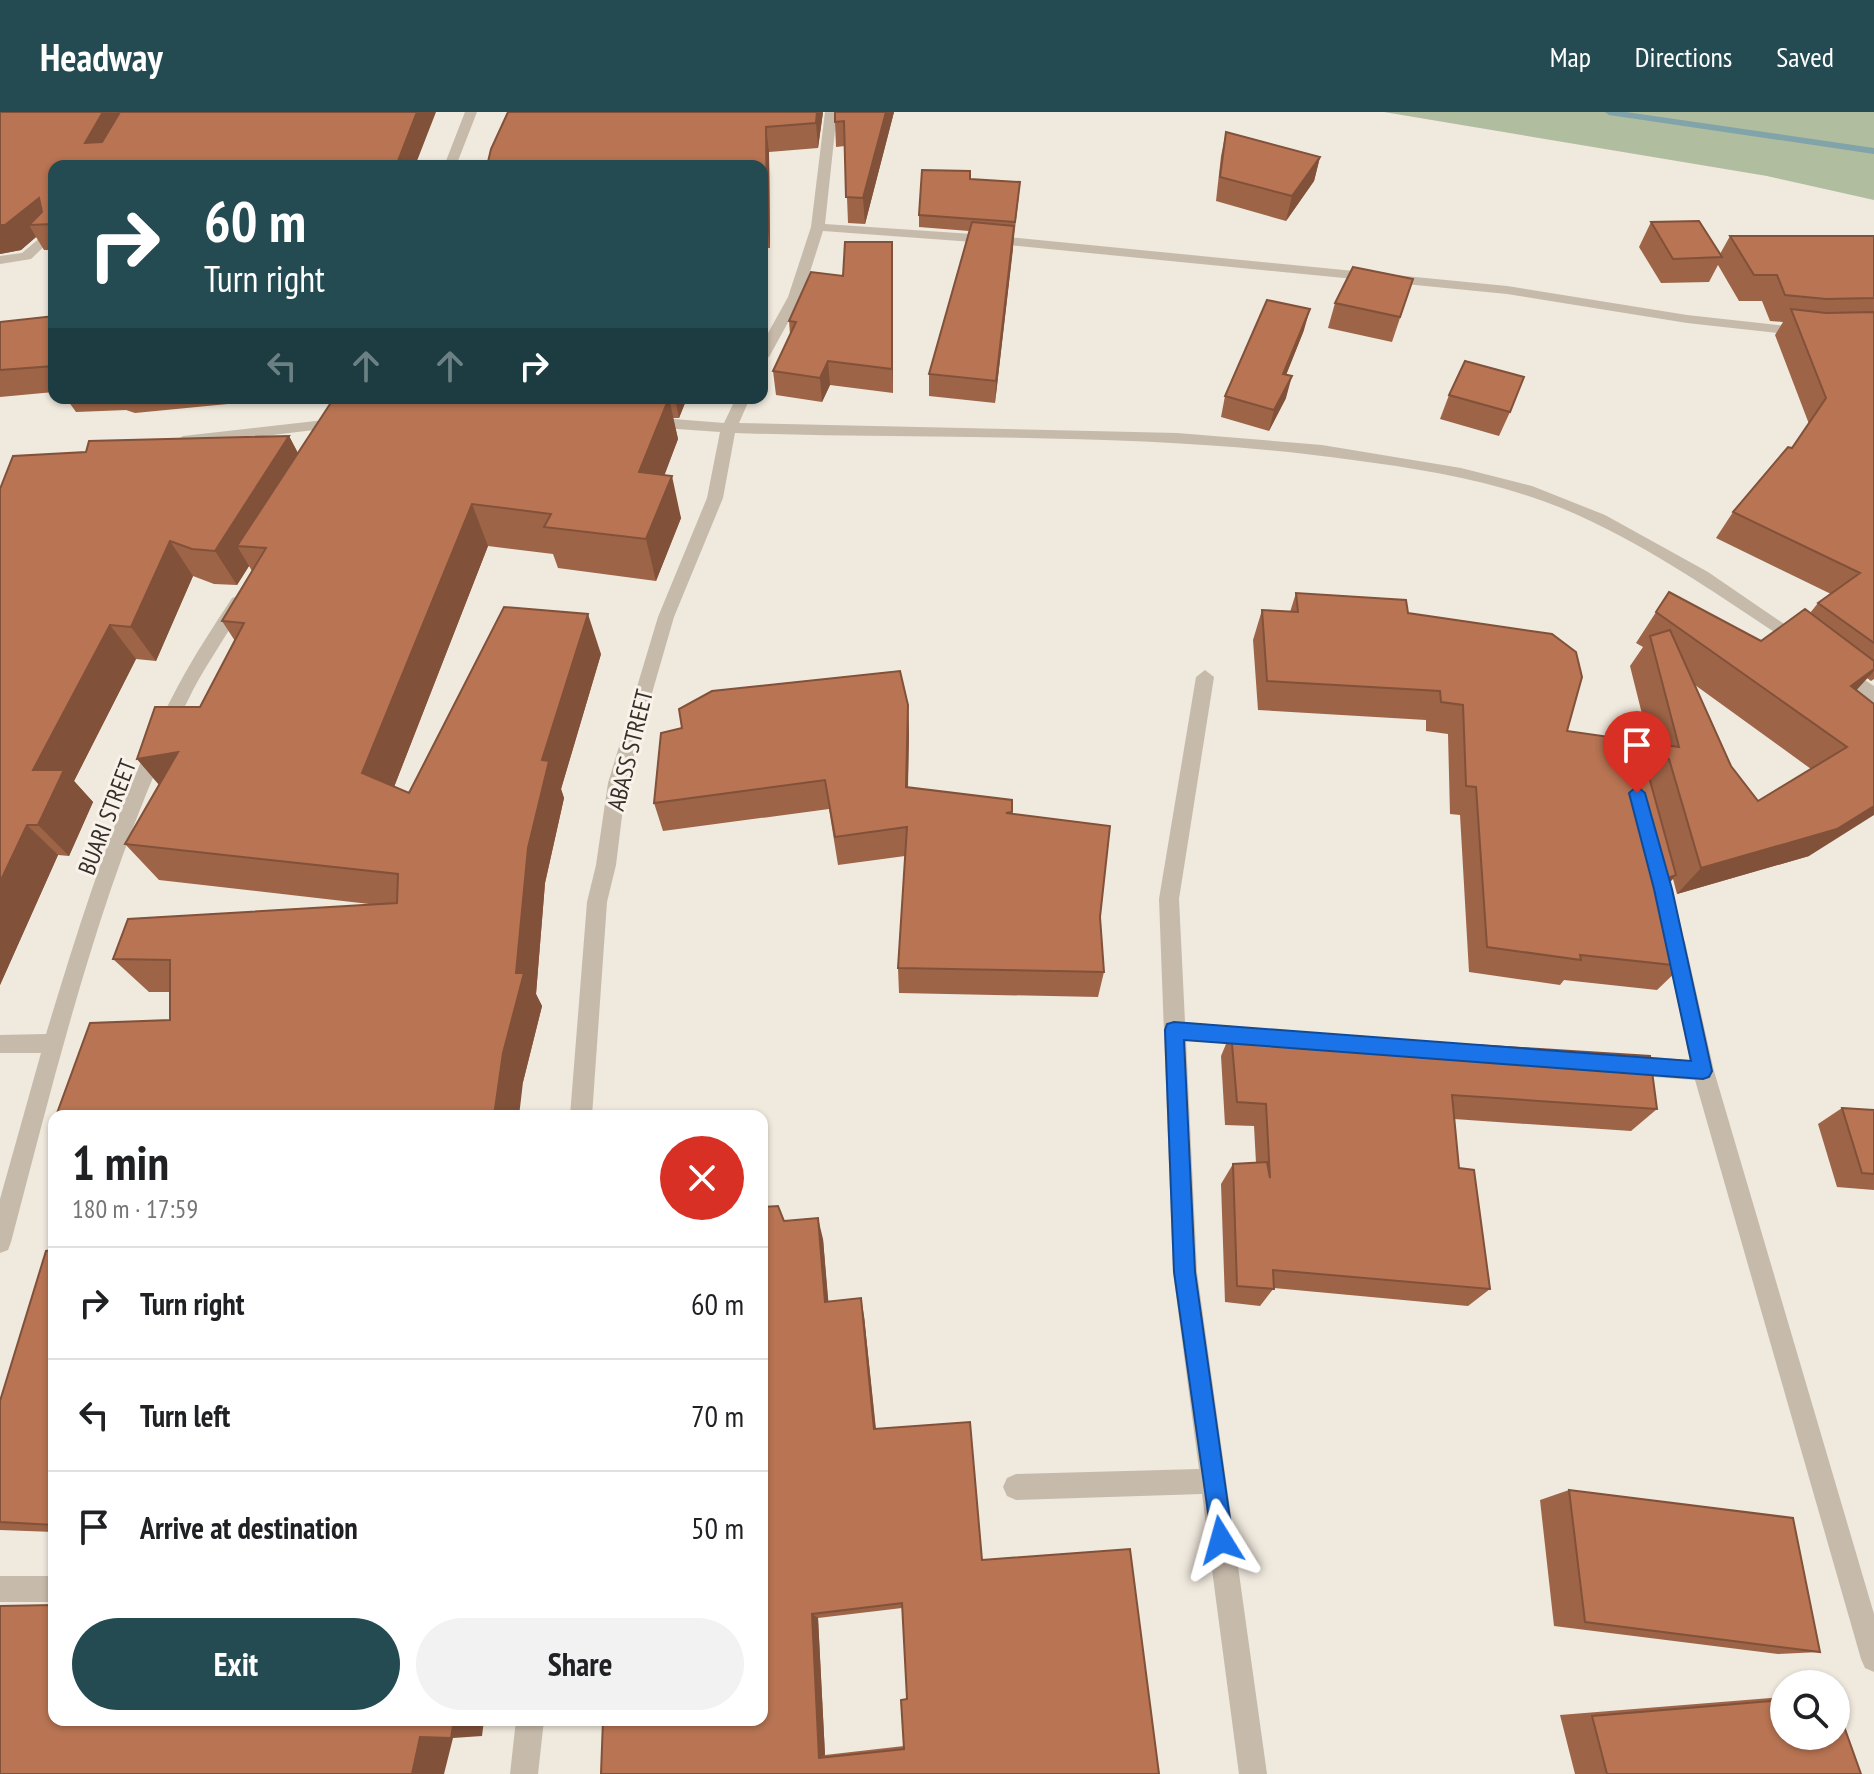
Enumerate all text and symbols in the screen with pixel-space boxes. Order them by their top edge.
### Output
text: Headway [40,32,163,81]
text: Map [1550,38,1591,75]
text: Directions [1635,38,1732,75]
text: Saved [1776,38,1834,75]
text: 60 m [204,185,306,257]
icon: right [72,192,176,296]
text: Turn right [204,255,325,302]
icon: left [260,344,304,388]
icon: ahead [344,344,388,388]
icon: ahead [428,344,472,388]
icon: right [512,344,556,388]
street label: ABASS STREET [600,686,660,814]
pin [1603,711,1671,793]
icon: arrive [1615,723,1659,767]
street label: BUARI STREET [71,755,143,879]
text: 1 min [72,1131,169,1193]
button: close [660,1136,744,1220]
text: 180 m · 17:59 [72,1192,198,1225]
icon: right [72,1281,116,1325]
text: Turn right [140,1284,244,1323]
text: 60 m [691,1284,744,1323]
icon: left [72,1393,116,1437]
text: Turn left [140,1396,230,1435]
text: 70 m [691,1396,744,1435]
position arrow [1179,1498,1263,1582]
icon: arrive [72,1505,116,1549]
text: Arrive at destination [140,1508,358,1547]
text: 50 m [691,1508,744,1547]
button: Exit [72,1618,400,1710]
button: Share [416,1618,744,1710]
map controls [1770,1670,1850,1750]
button: search [1770,1670,1850,1750]

